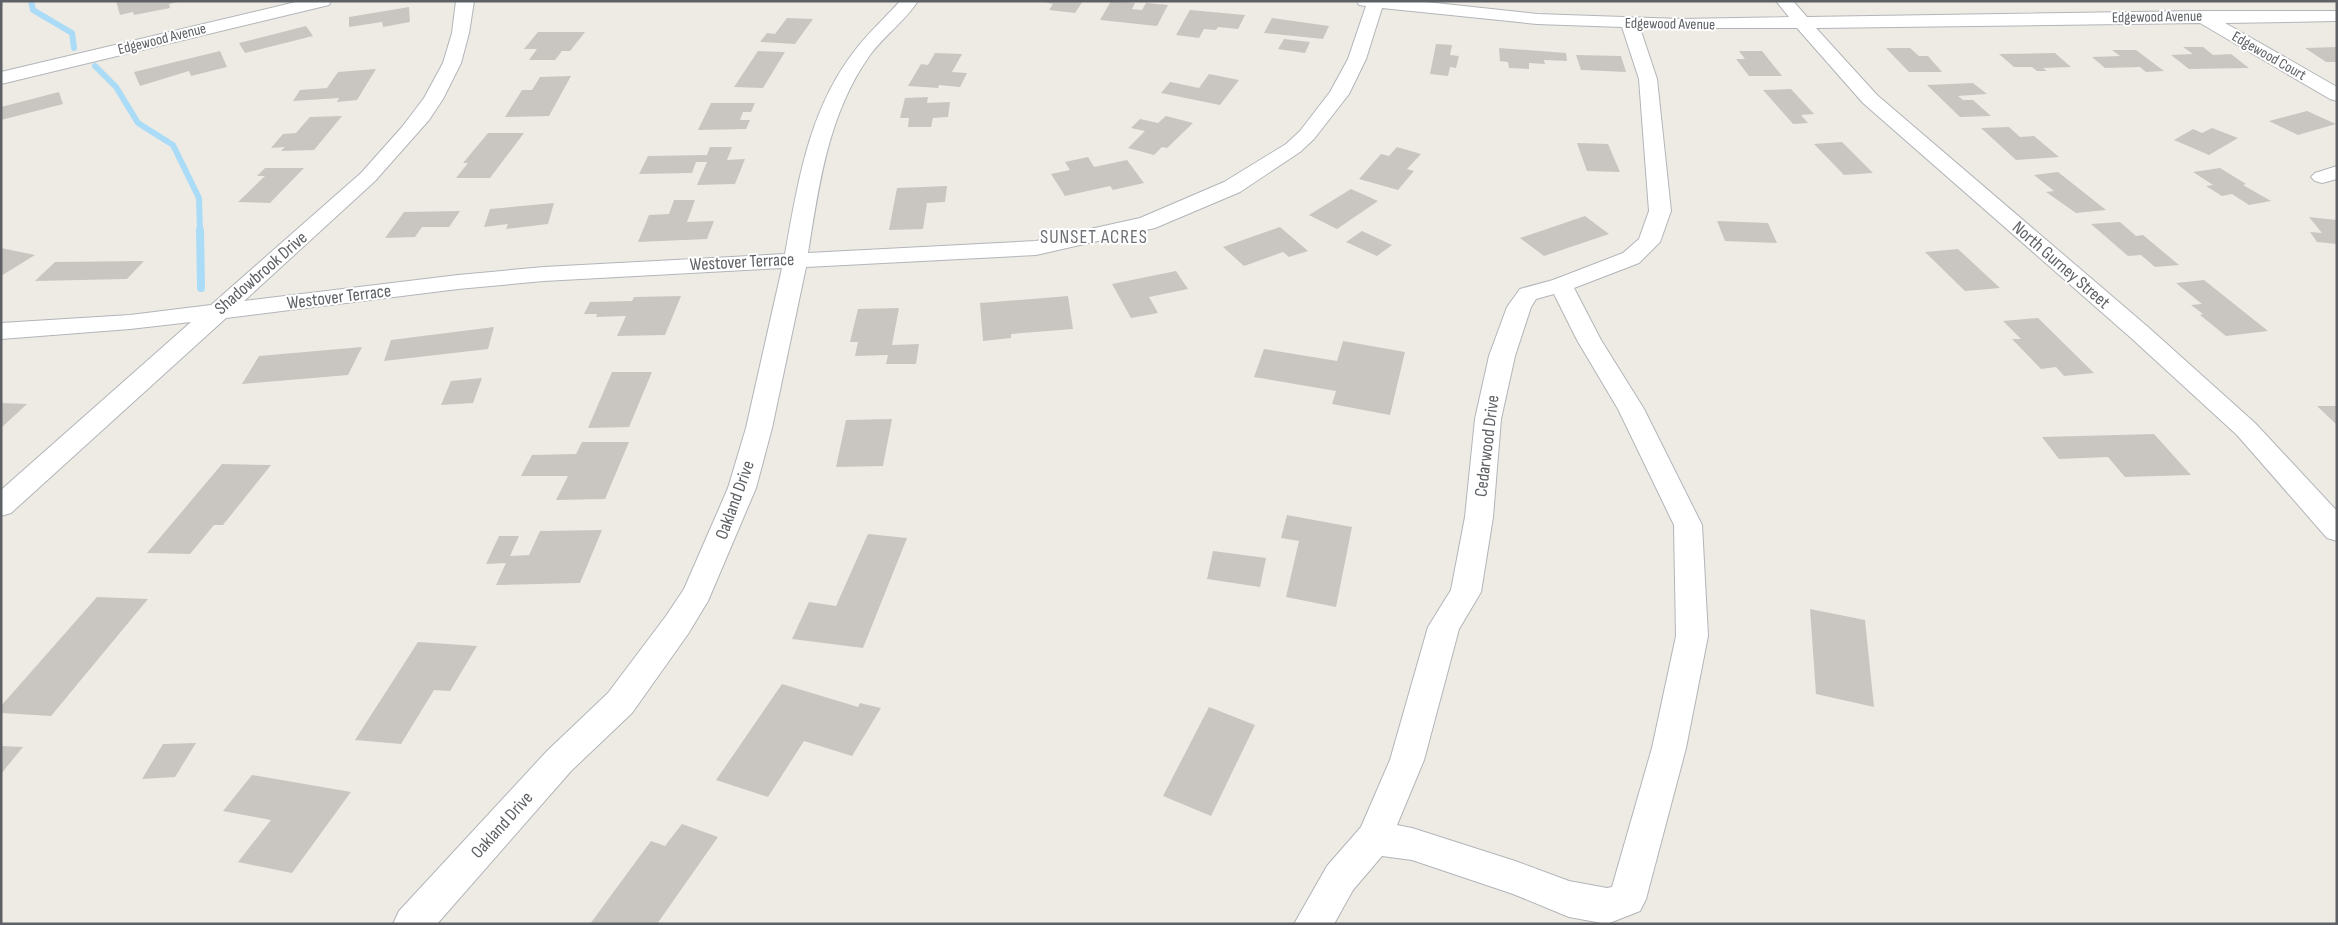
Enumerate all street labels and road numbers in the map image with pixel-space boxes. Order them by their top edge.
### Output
street label: Edgewood Avenue [2112,7,2202,27]
street label: Edgewood Avenue [1625,14,1715,34]
street label: Edgewood Avenue [116,19,208,59]
street label: Edgewood Court [2229,27,2310,85]
street label: North Gurney Street [2008,217,2114,313]
street label: Shadowbrook Drive [210,227,312,319]
street label: Westover Terrace [689,249,795,275]
street label: Westover Terrace [286,280,392,314]
street label: Cedarwood Drive [1470,394,1504,498]
street label: Oakland Drive [711,458,759,542]
street label: Oakland Drive [467,787,537,863]

